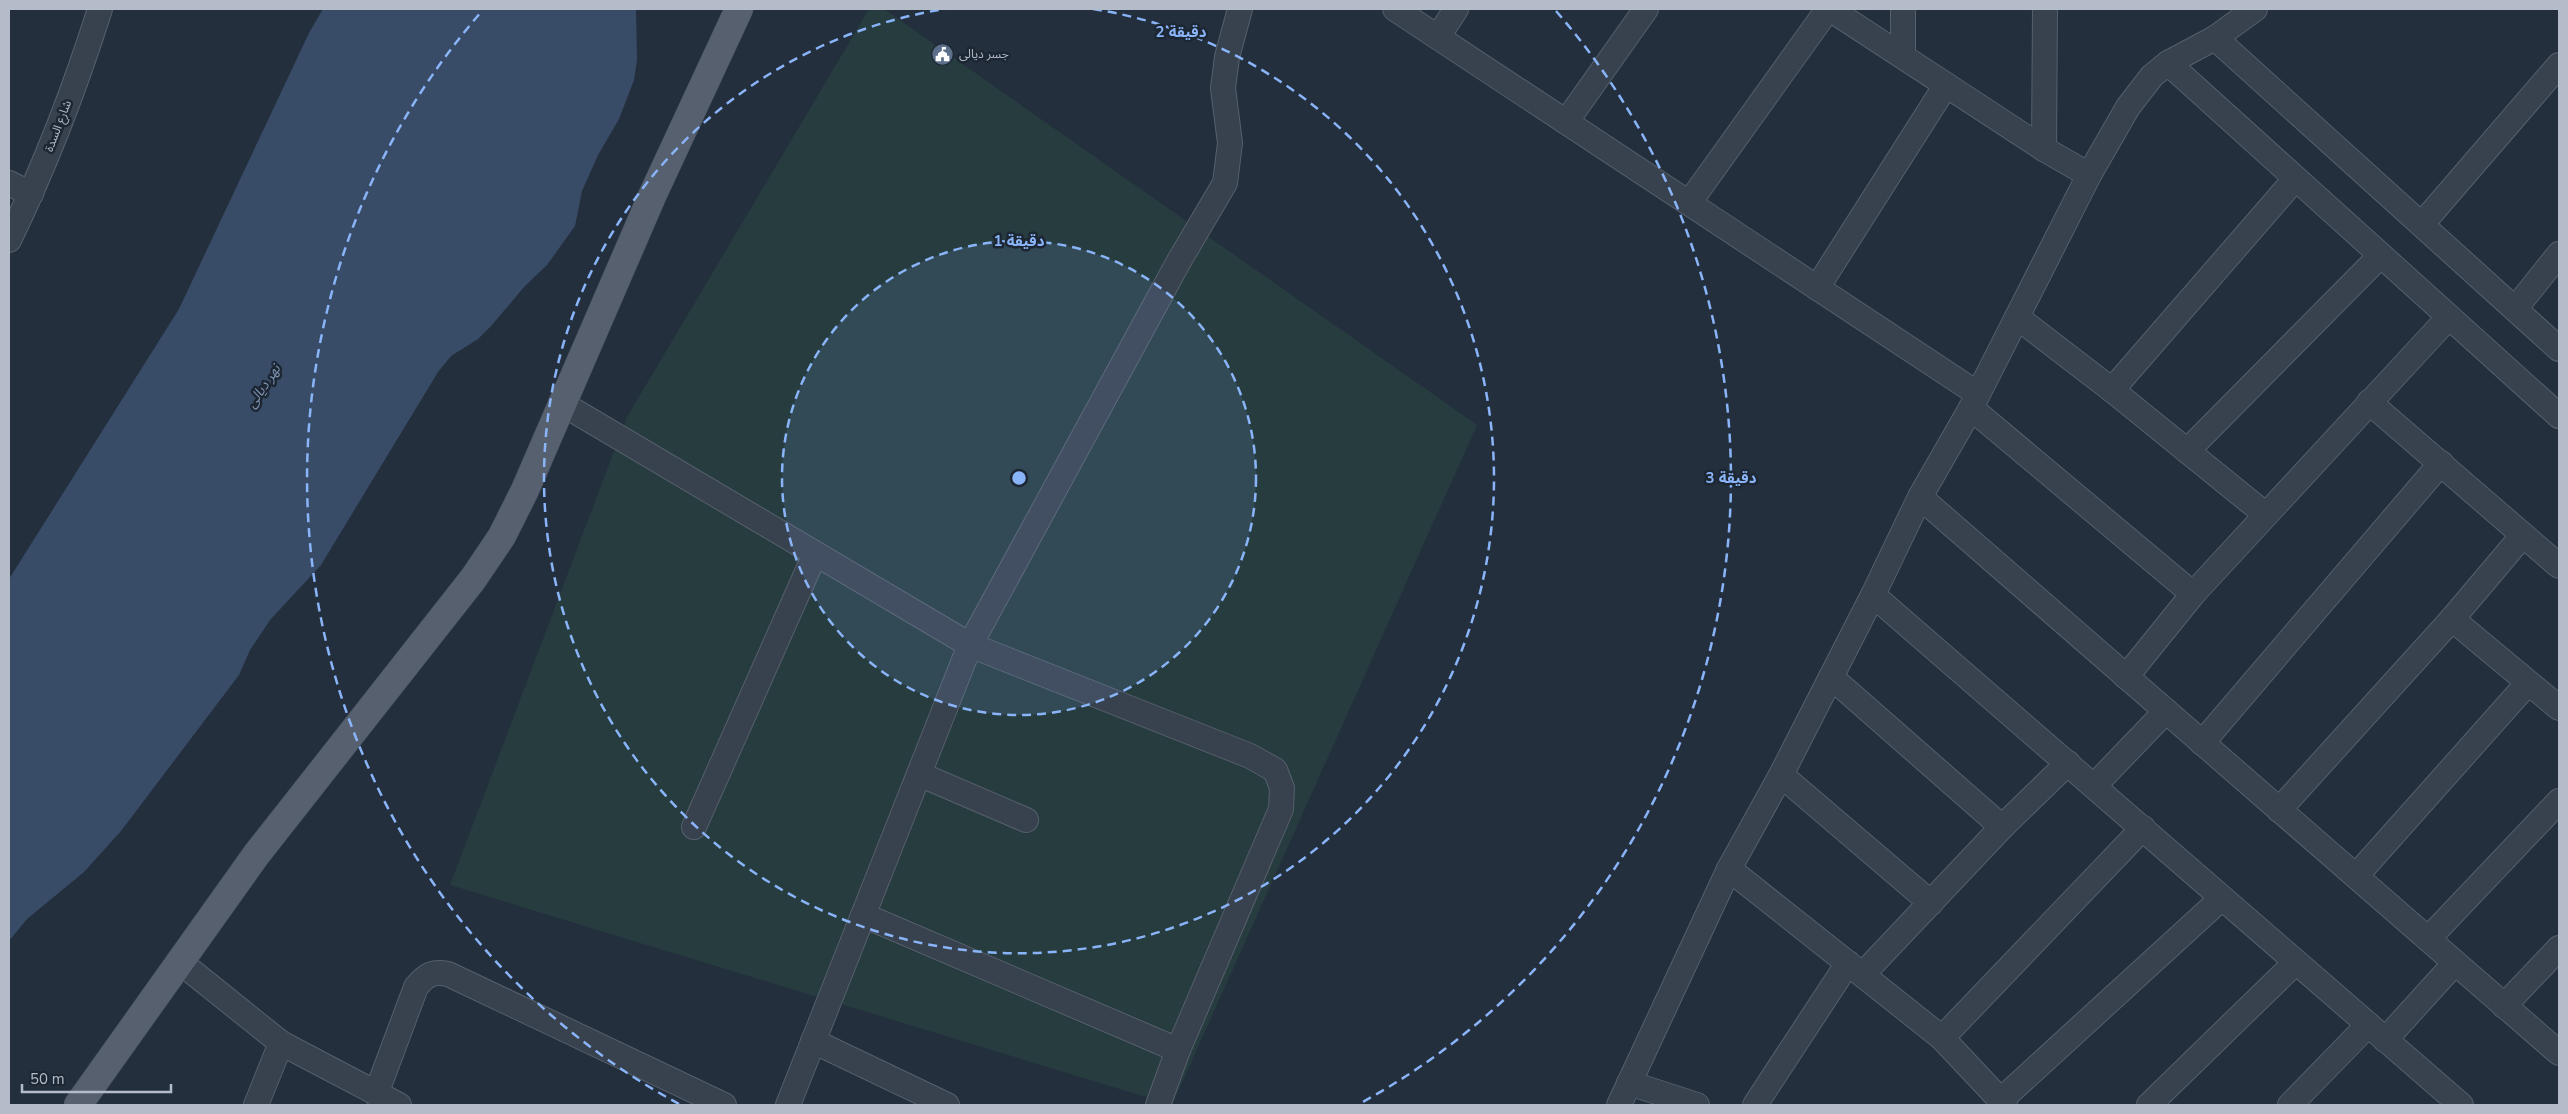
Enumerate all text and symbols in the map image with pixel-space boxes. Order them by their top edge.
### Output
text: 2 دقيقة [1156,22,1207,42]
public building icon: جسر ديالى [931,42,955,66]
place label: جسر ديالى [959,46,1009,62]
street label: شارع السدة [41,98,76,154]
text: 1 دقيقة [994,231,1045,251]
water label: نهر ديالى [242,360,285,412]
text: 3 دقيقة [1706,468,1757,488]
centre of rings [1010,469,1028,487]
scale bar [22,1062,171,1094]
text: 50 m [30,1069,65,1089]

